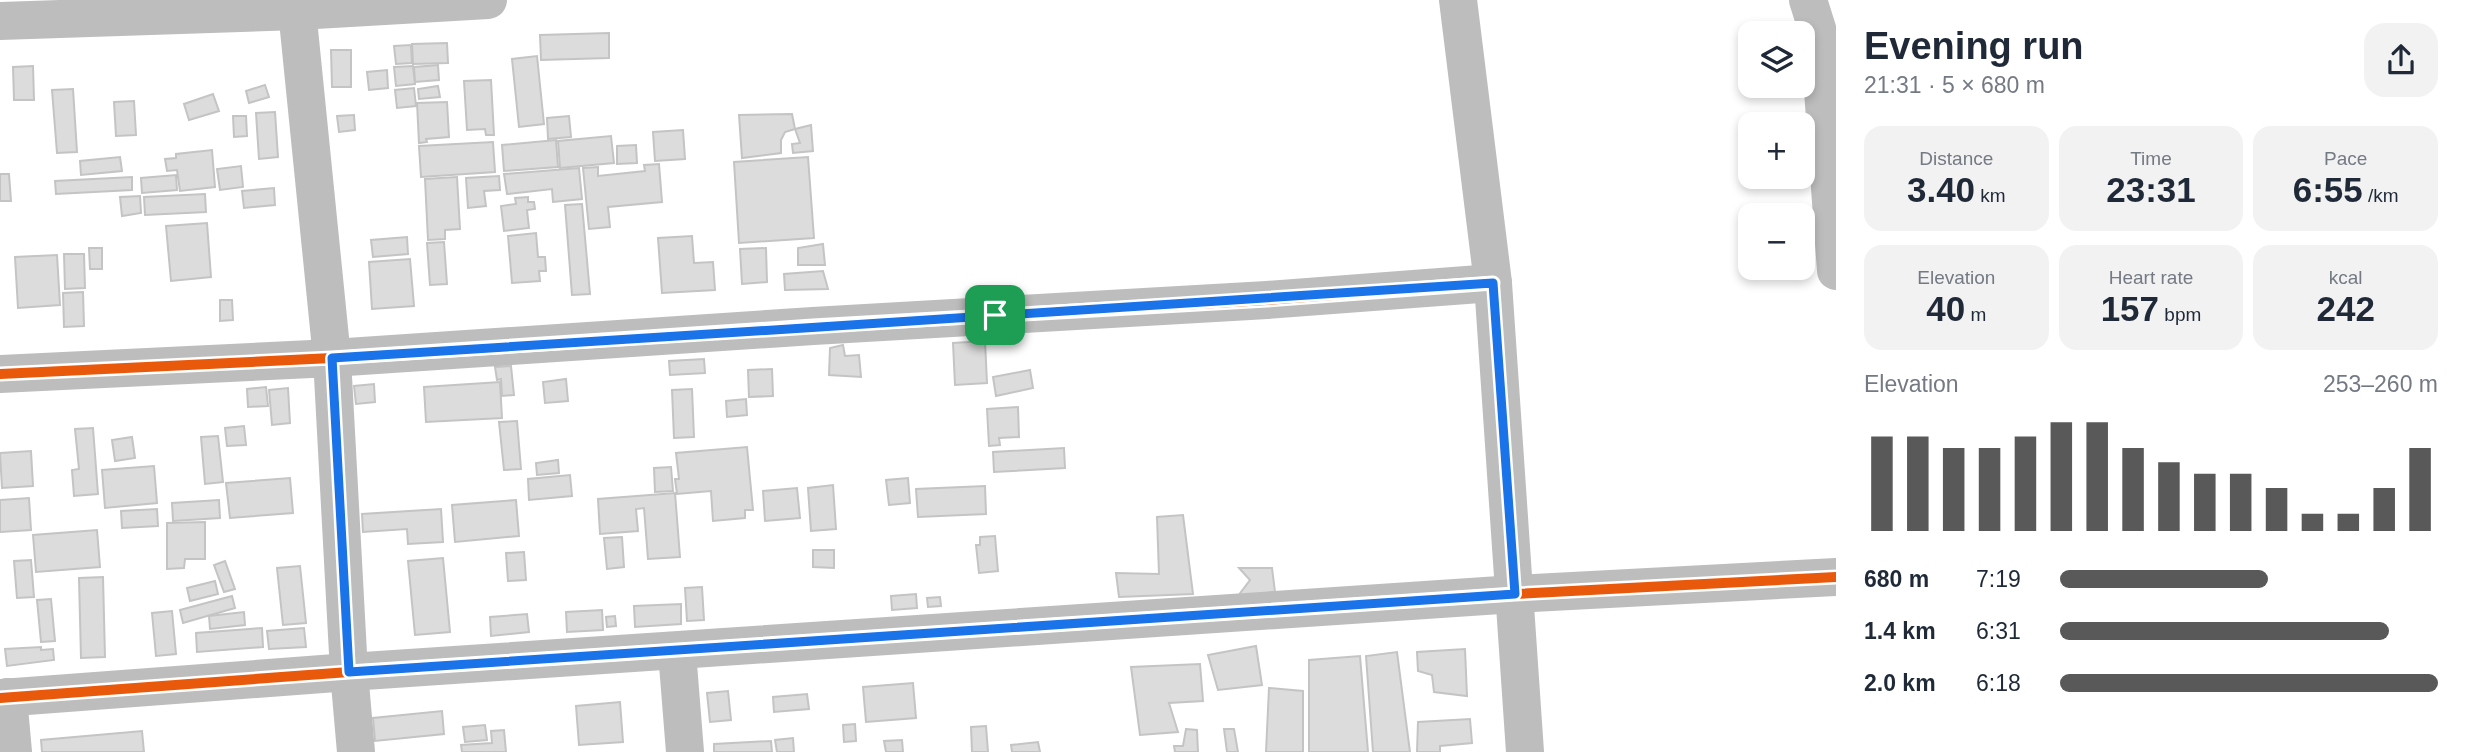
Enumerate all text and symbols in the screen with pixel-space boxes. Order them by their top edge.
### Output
map controls [1738,21,1815,280]
button: layers [1738,21,1815,98]
button: share [2364,23,2438,97]
text: Evening run [1864,25,2084,67]
text: 21:31 · 5 × 680 m [1864,72,2045,98]
button: + [1738,112,1815,189]
text: Distance [1919,148,1993,169]
text: Time [2130,148,2172,169]
text: Pace [2324,148,2367,169]
text: 3.40 [1907,170,1975,209]
text: 23:31 [2106,170,2196,209]
text: 6:55 [2293,170,2363,209]
text: km [1975,185,2006,206]
text: /km [2363,185,2399,206]
button: − [1738,203,1815,280]
text: Elevation [1917,267,1995,288]
text: Heart rate [2109,267,2193,288]
text: kcal [2329,267,2363,288]
pin [965,285,1025,345]
text: 40 [1926,289,1965,328]
text: 157 [2101,289,2159,328]
text: 242 [2316,289,2375,328]
icon: arrive [976,296,1014,334]
text: m [1965,304,1986,325]
text: bpm [2159,304,2201,325]
text: Elevation [1864,371,1959,397]
text: 253–260 m [2323,371,2438,397]
text: 680 m [1864,566,1929,592]
text: 7:19 [1976,566,2021,592]
text: 1.4 km [1864,618,1936,644]
text: 6:31 [1976,618,2021,644]
text: 2.0 km [1864,670,1936,696]
text: 6:18 [1976,670,2021,696]

